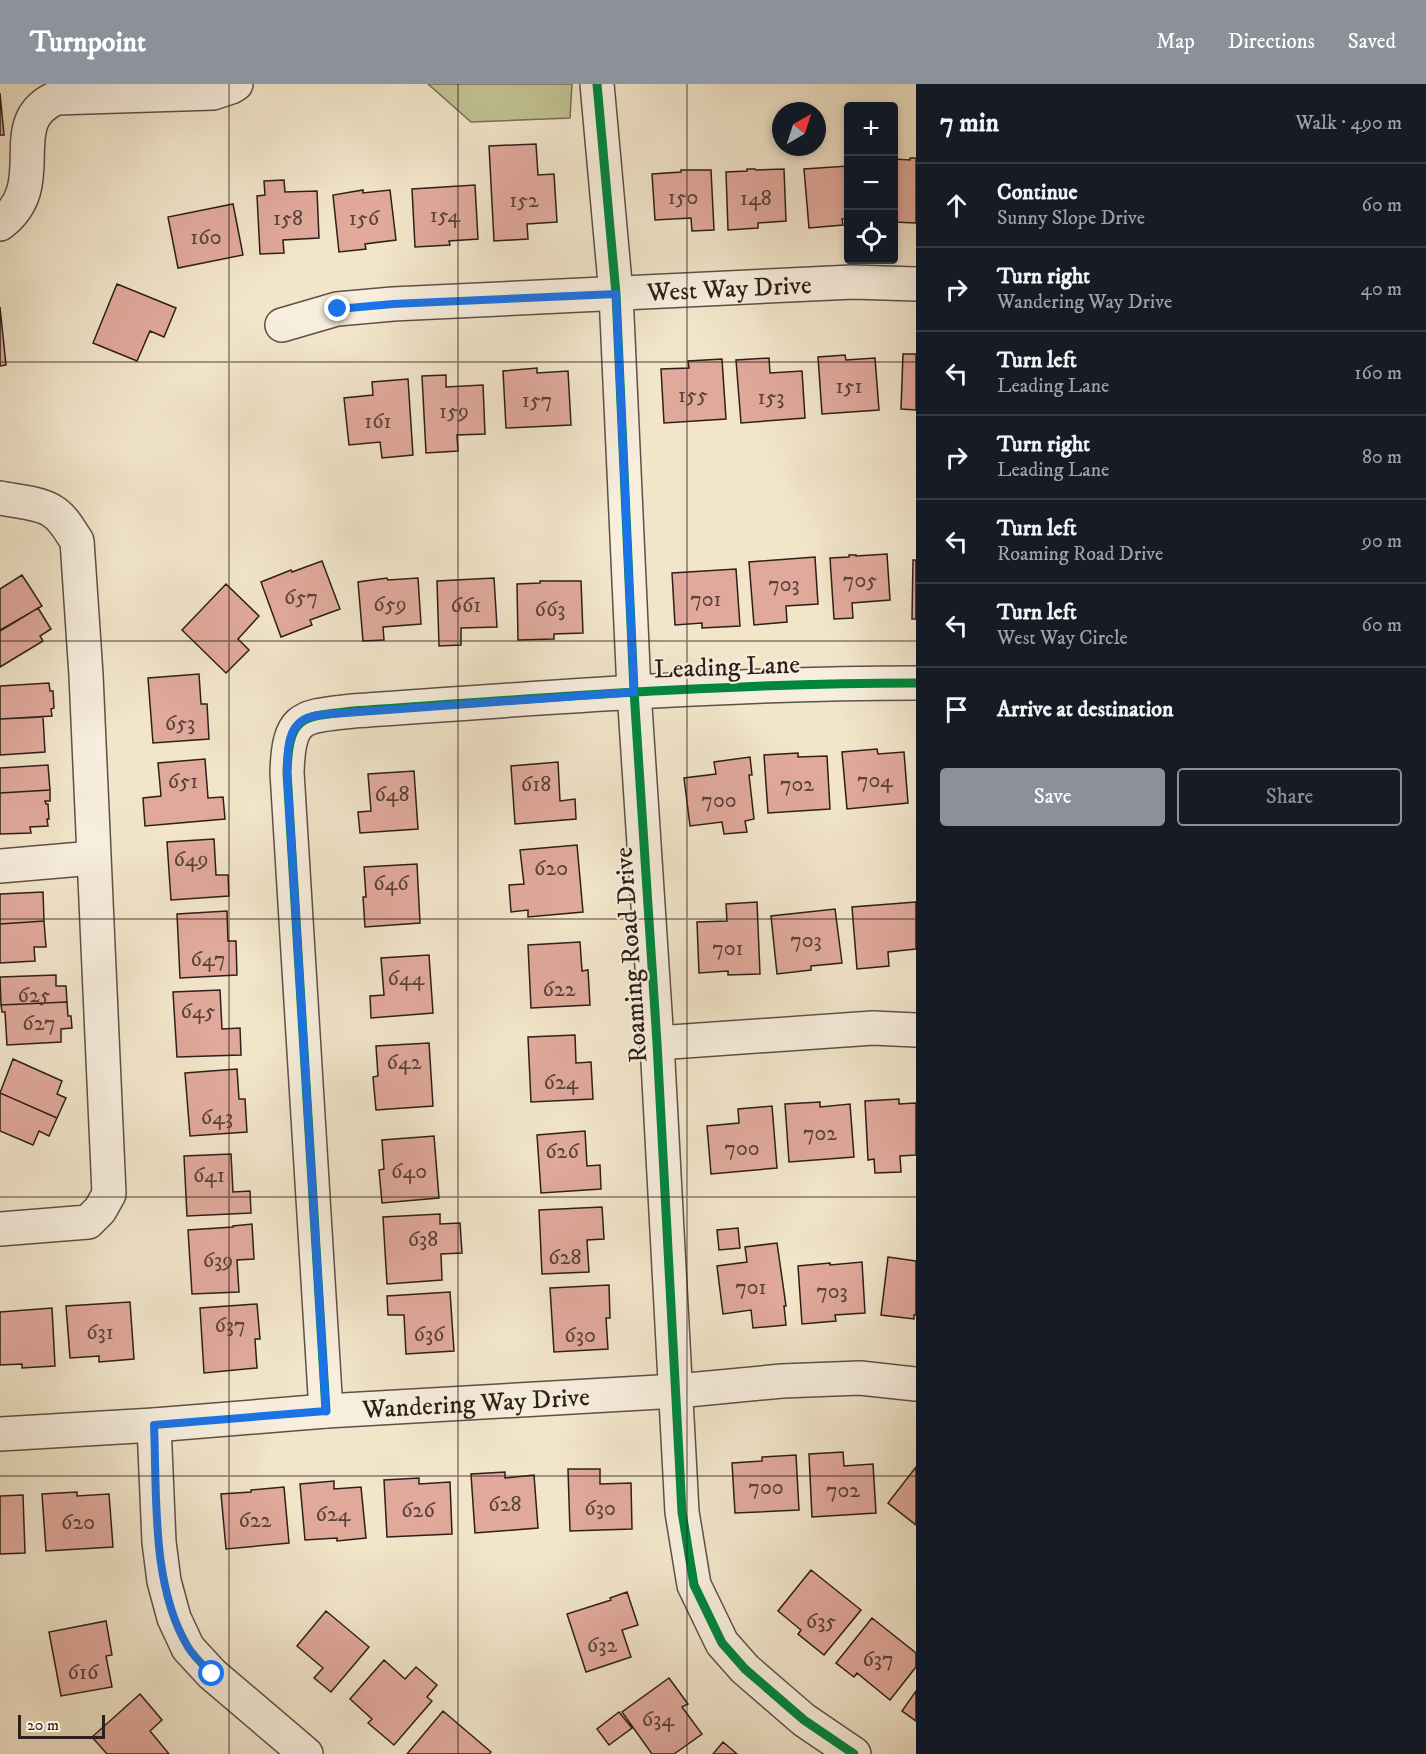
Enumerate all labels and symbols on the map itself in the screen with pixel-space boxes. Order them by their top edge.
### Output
north arrow [772,102,826,156]
house number: 150 [668,184,698,211]
house number: 148 [740,185,772,212]
house number: 152 [509,187,539,214]
house number: 154 [430,202,462,229]
house number: 158 [273,205,303,232]
house number: 156 [349,205,381,232]
house number: 160 [190,224,222,251]
street label: West Way Drive [645,269,812,310]
route end [324,295,350,321]
house number: 151 [836,373,862,400]
house number: 155 [678,382,708,409]
house number: 153 [757,384,785,411]
house number: 157 [522,387,552,414]
house number: 159 [439,398,469,425]
house number: 161 [364,408,392,435]
house number: 705 [843,567,877,594]
house number: 703 [768,571,800,598]
house number: 657 [284,584,318,611]
house number: 701 [690,586,722,613]
house number: 659 [373,591,407,618]
house number: 661 [451,592,481,619]
house number: 663 [534,596,566,623]
street label: Leading Lane [653,648,801,687]
house number: 653 [165,710,195,737]
house number: 704 [857,767,894,794]
house number: 651 [168,768,198,795]
house number: 618 [521,771,551,798]
house number: 702 [780,771,814,798]
house number: 648 [374,781,410,808]
house number: 700 [701,787,737,814]
house number: 649 [173,846,209,873]
street label: Roaming Road Drive [607,846,655,1064]
house number: 620 [534,855,568,882]
house number: 646 [373,870,410,897]
house number: 703 [790,927,822,954]
house number: 701 [712,935,744,962]
house number: 647 [191,946,226,973]
house number: 644 [388,965,426,992]
house number: 622 [542,976,576,1003]
house number: 625 [17,982,51,1009]
house number: 645 [181,998,216,1025]
house number: 627 [22,1010,56,1037]
house number: 642 [387,1049,422,1076]
house number: 624 [544,1069,580,1096]
house number: 643 [201,1104,233,1131]
house number: 702 [803,1120,837,1147]
house number: 700 [724,1135,760,1162]
house number: 626 [545,1138,580,1165]
house number: 640 [391,1158,427,1185]
house number: 641 [193,1162,225,1189]
house number: 638 [408,1226,438,1253]
house number: 628 [548,1244,582,1271]
house number: 639 [203,1247,233,1274]
house number: 701 [735,1274,767,1301]
house number: 703 [816,1278,848,1305]
house number: 637 [214,1312,246,1339]
house number: 631 [86,1319,114,1346]
house number: 636 [413,1321,446,1348]
house number: 630 [564,1322,596,1349]
street label: Wandering Way Drive [360,1381,591,1427]
house number: 700 [748,1474,784,1501]
house number: 702 [826,1477,860,1504]
house number: 628 [488,1491,522,1518]
house number: 630 [584,1495,616,1522]
house number: 626 [401,1497,436,1524]
house number: 624 [316,1501,352,1528]
house number: 622 [238,1507,272,1534]
house number: 620 [61,1509,95,1536]
house number: 635 [806,1608,836,1635]
house number: 632 [587,1632,617,1659]
house number: 637 [862,1646,894,1673]
house number: 616 [68,1659,100,1686]
route start [198,1660,224,1686]
house number: 634 [642,1706,675,1733]
scale bar [18,1712,105,1740]

